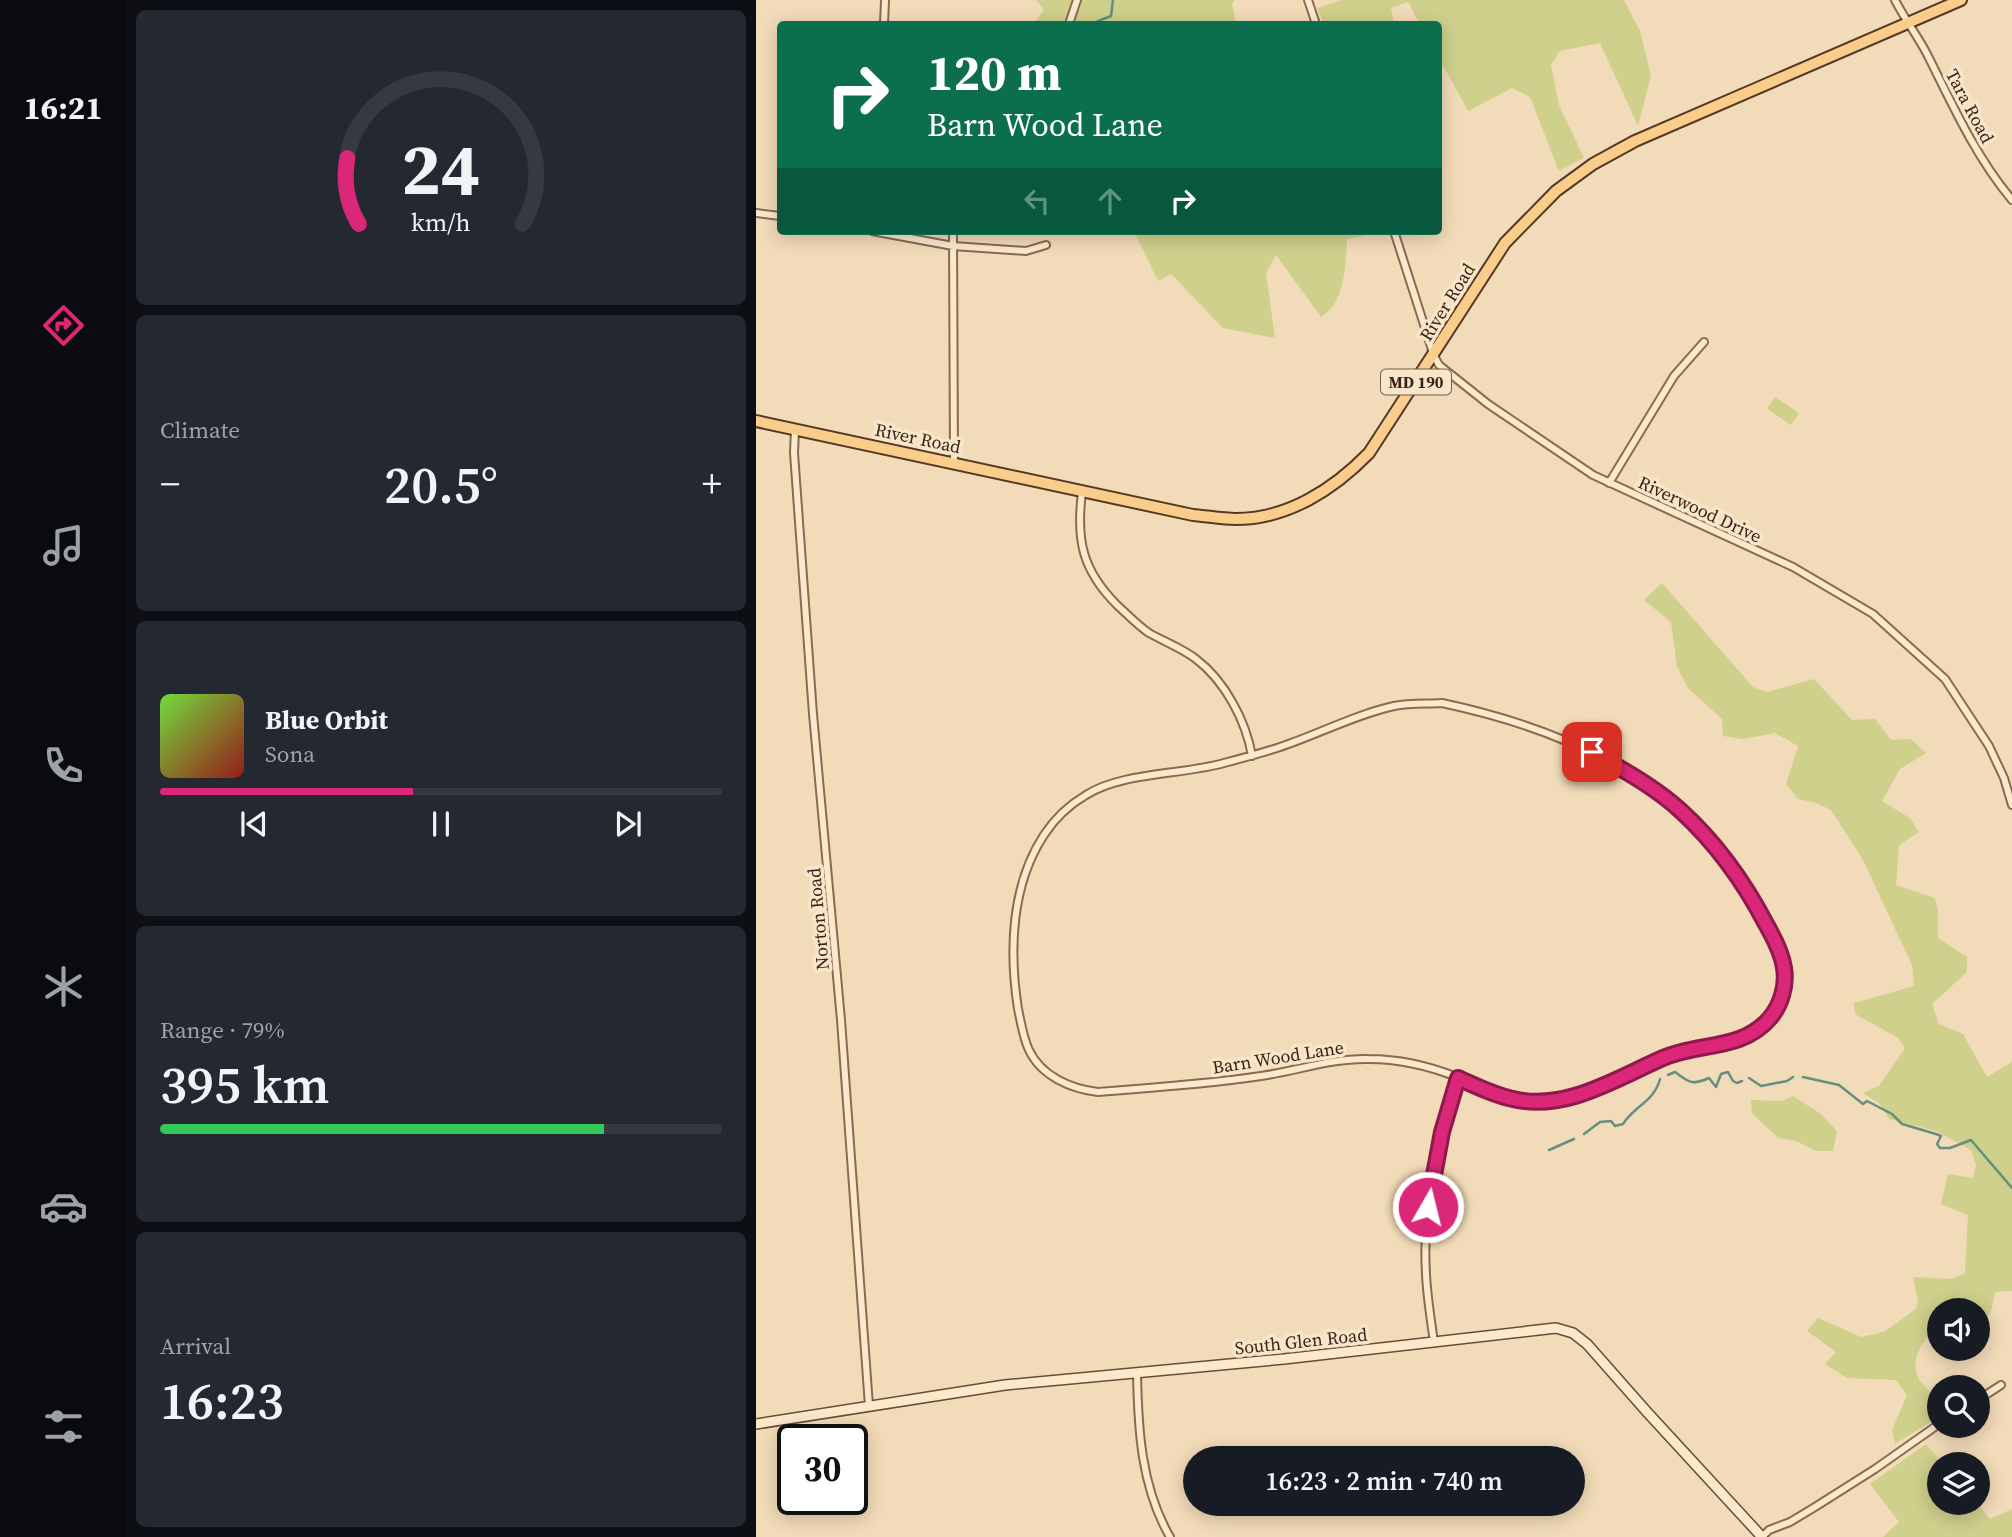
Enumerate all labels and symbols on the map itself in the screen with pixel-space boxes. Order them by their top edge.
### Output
street label: Tara Road [1940,64,2000,148]
street label: River Road [1413,258,1481,346]
road number: MD 190 [1381,370,1451,394]
street label: River Road [873,417,963,459]
street label: Riverwood Drive [1634,469,1766,549]
pin [1562,722,1622,782]
street label: Norton Road [801,867,835,971]
street label: Barn Wood Lane [1211,1034,1345,1080]
position arrow [1391,1170,1465,1244]
street label: South Glen Road [1234,1322,1368,1360]
speed limit sign: 30 [777,1424,868,1515]

